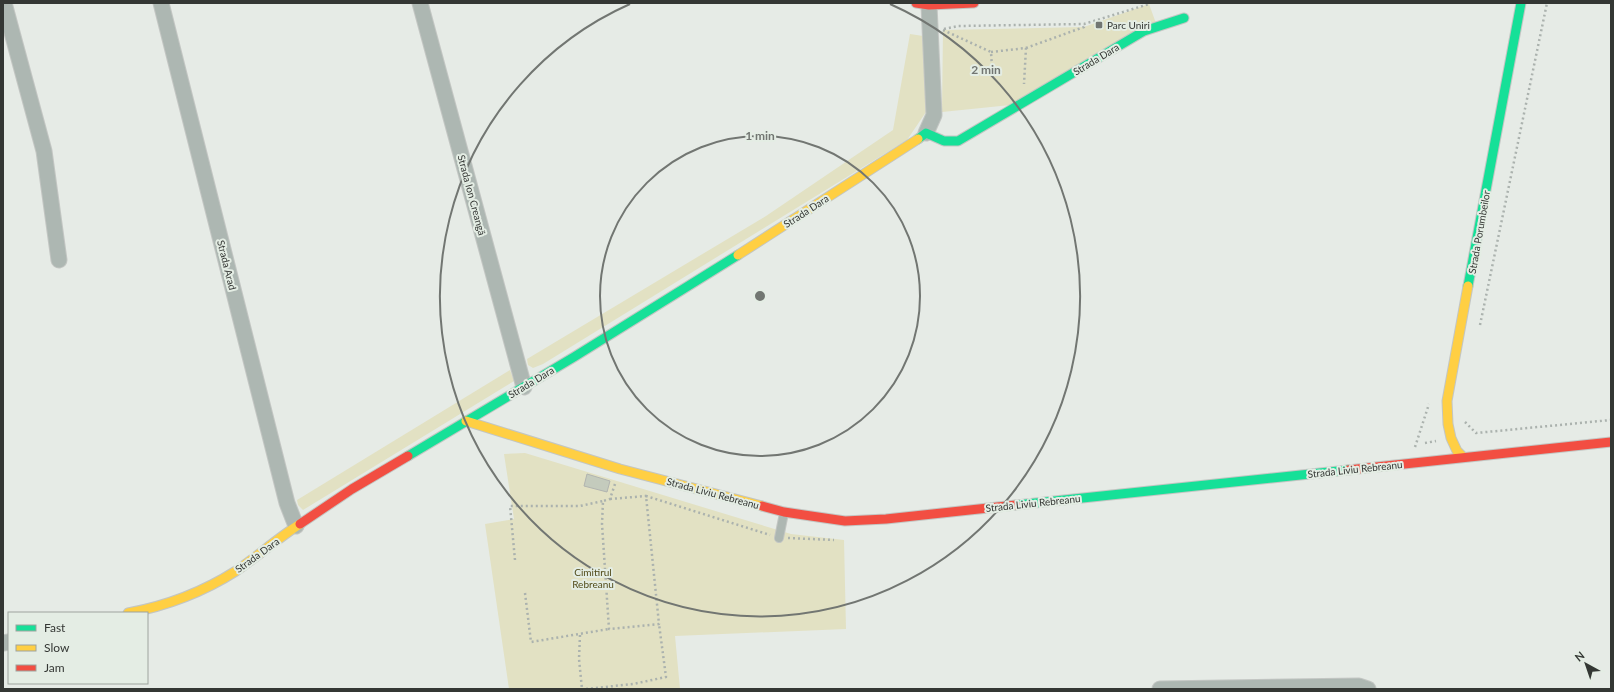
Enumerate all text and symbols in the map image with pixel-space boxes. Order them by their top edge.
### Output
place label: Parc Uniri [1107,19,1150,31]
marker: Parc Uniri [1094,20,1104,30]
street label: Strada Dara [1071,41,1121,77]
text: 2 min [971,62,1001,77]
text: 1 min [745,128,775,143]
street label: Strada Ion Creangă [455,153,489,237]
street label: Strada Porumbeilor [1466,189,1492,275]
street label: Strada Dara [781,192,831,230]
street label: Strada Arad [215,239,239,291]
centre of rings [753,289,767,303]
street label: Strada Dara [506,364,556,400]
street label: Strada Liviu Rebreanu [1307,458,1403,480]
street label: Strada Liviu Rebreanu [665,475,761,511]
street label: Strada Liviu Rebreanu [985,492,1081,514]
street label: Strada Dara [233,535,281,575]
park label: Cimitirul Rebreanu [572,566,614,590]
legend [8,612,148,684]
text: Fast [44,620,66,635]
text: Slow [44,640,70,655]
north arrow [1566,644,1606,684]
text: N [1572,648,1587,664]
text: Jam [44,660,65,675]

